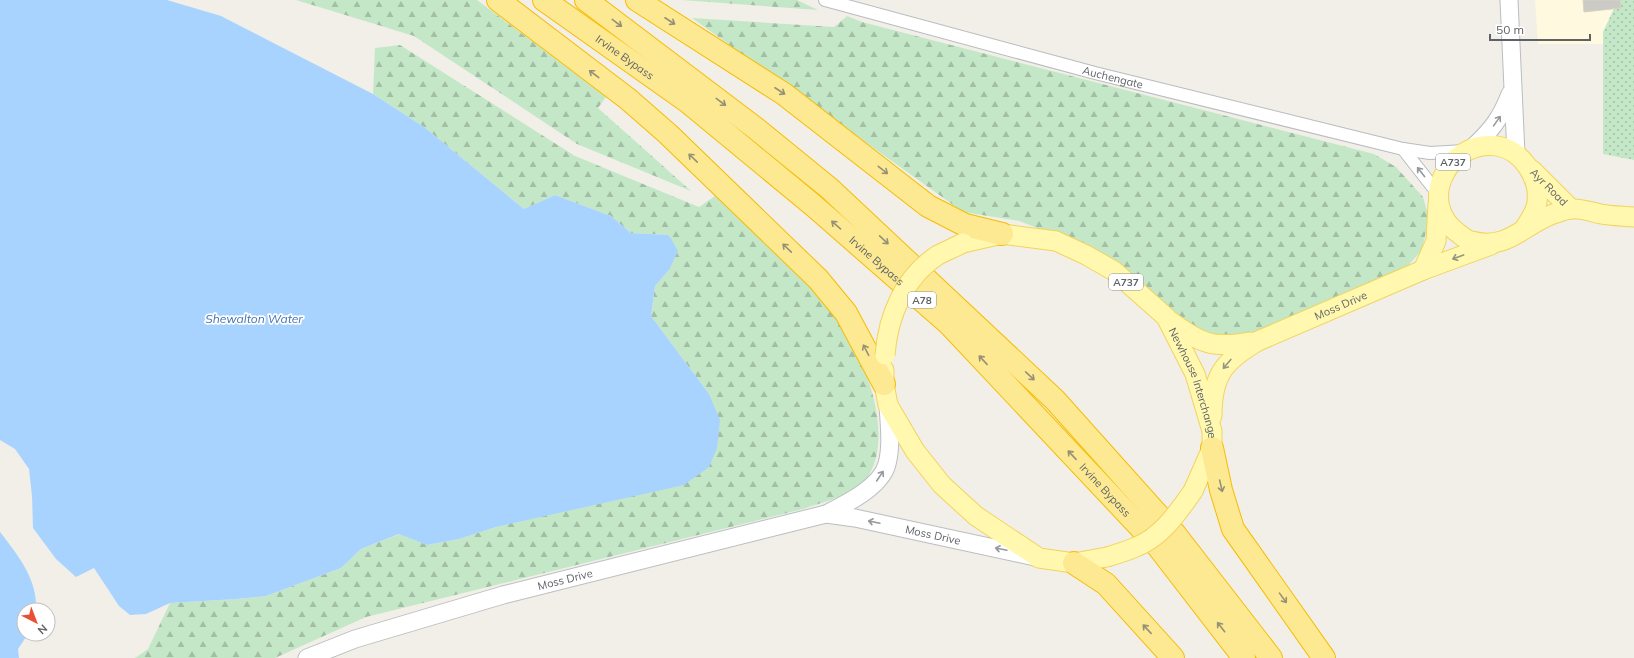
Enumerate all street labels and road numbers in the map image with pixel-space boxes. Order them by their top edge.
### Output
street label: Irvine Bypass [593,32,657,83]
street label: Auchengate [1081,63,1144,92]
road number: A737 [1436,154,1470,170]
street label: Ayr Road [1527,165,1571,209]
street label: Irvine Bypass [846,233,907,289]
road number: A737 [1109,274,1143,290]
street label: Moss Drive [1312,288,1369,323]
road number: A78 [908,292,936,308]
street label: Newhouse Interchange [1166,325,1219,438]
street label: Irvine Bypass [1077,460,1134,520]
street label: Moss Drive [904,522,962,548]
street label: Moss Drive [536,566,594,593]

